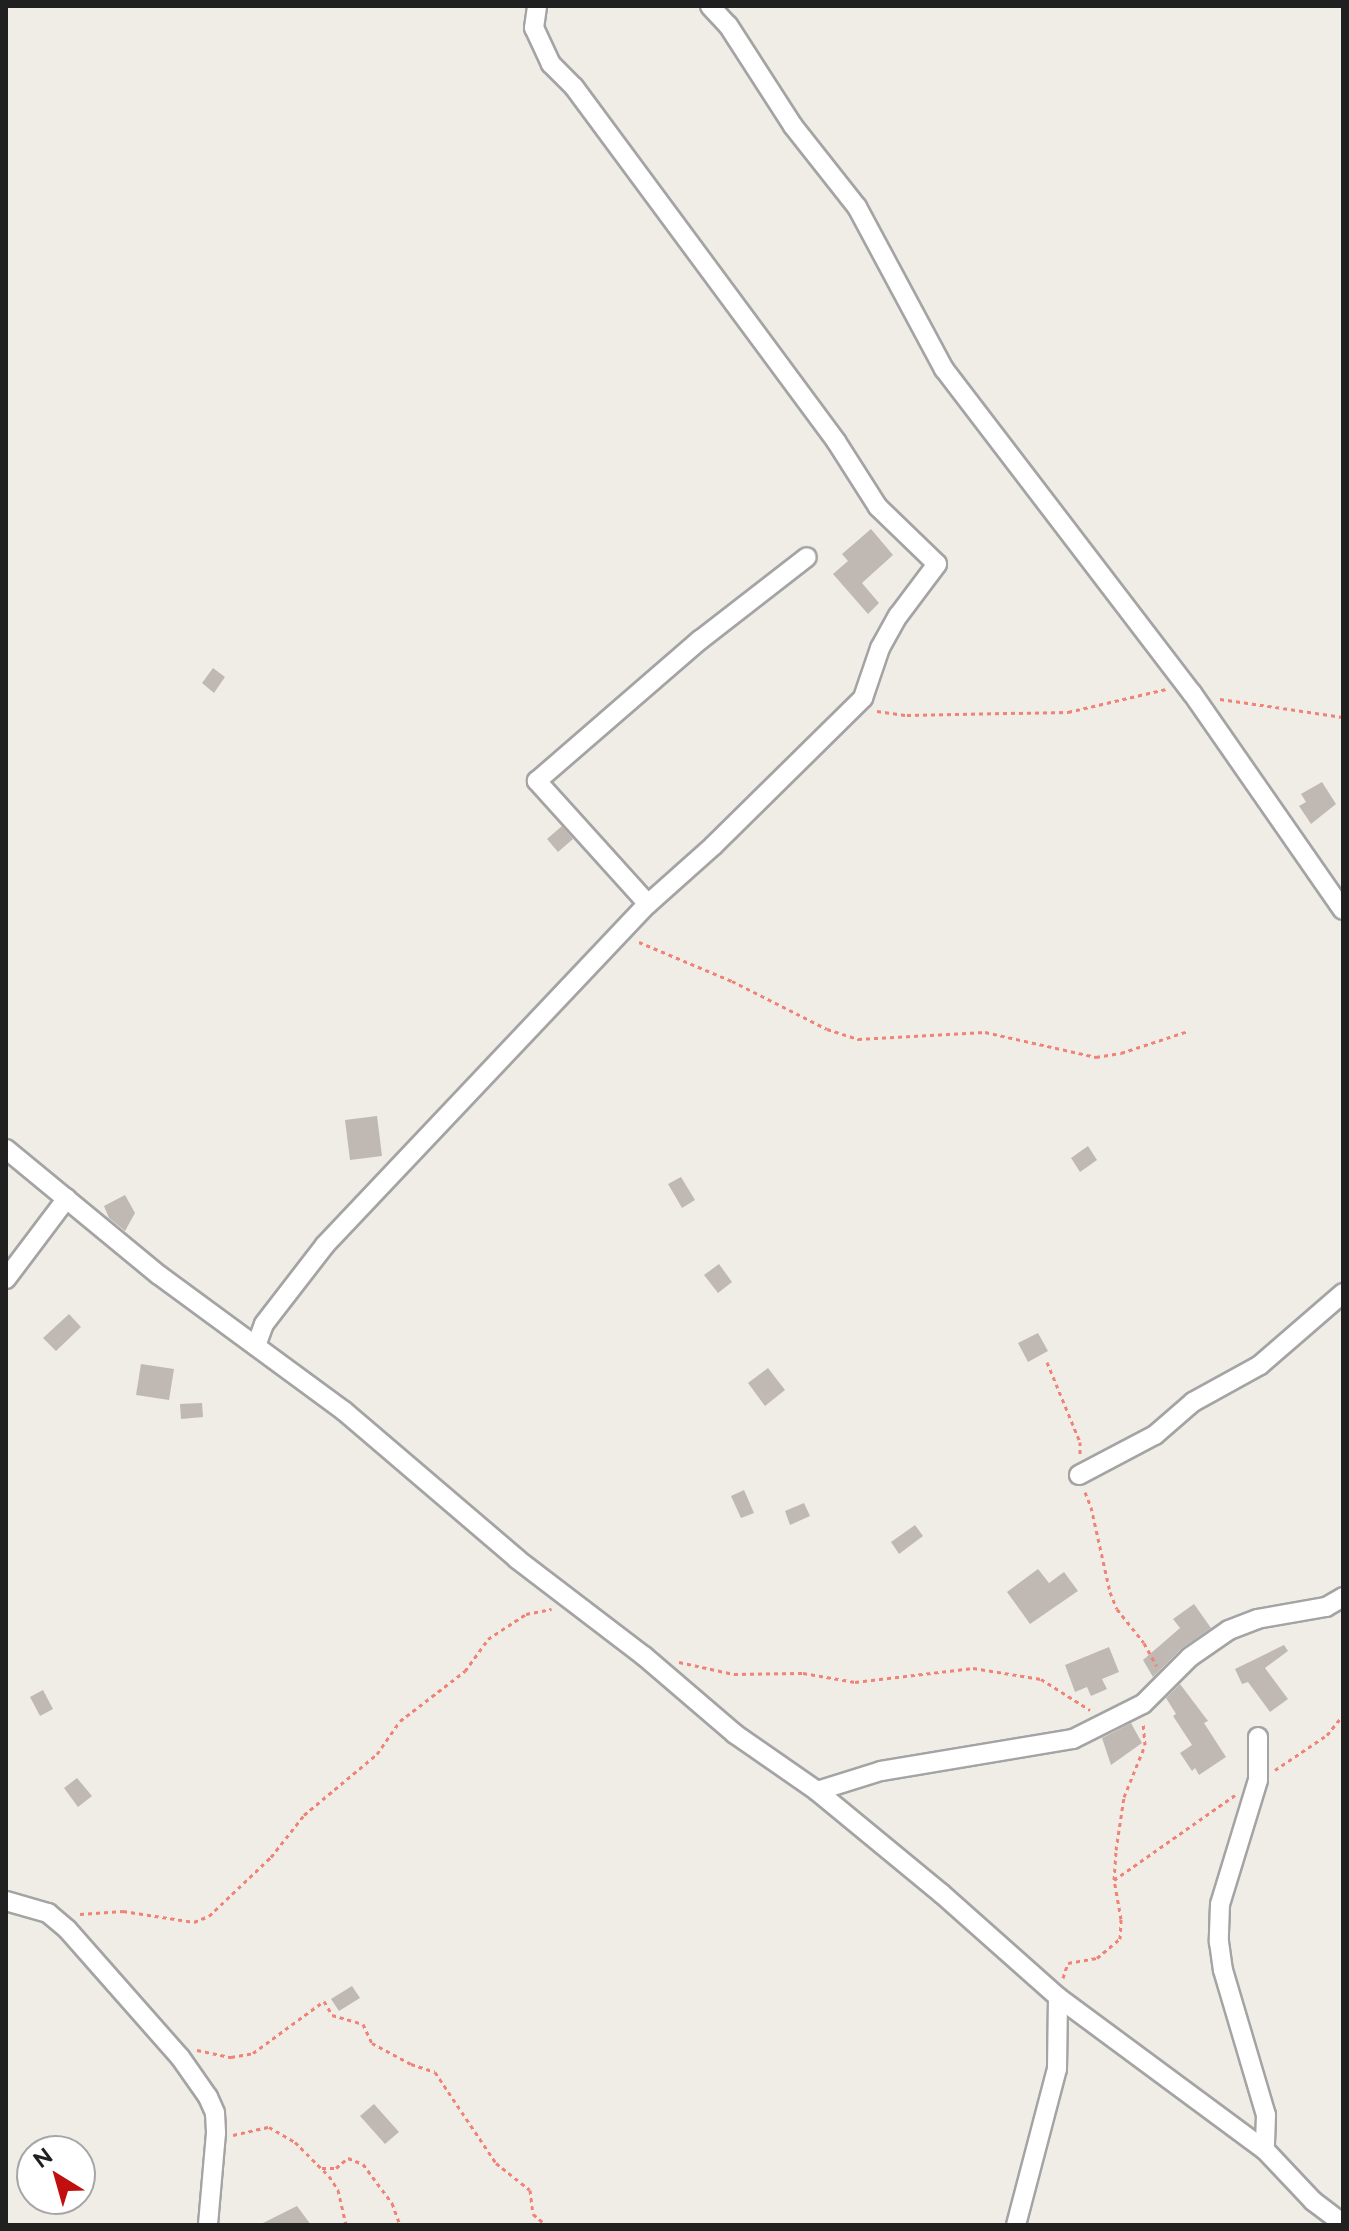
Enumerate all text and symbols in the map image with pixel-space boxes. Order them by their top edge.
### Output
north arrow [16,2135,96,2215]
text: N [28,2142,57,2173]

